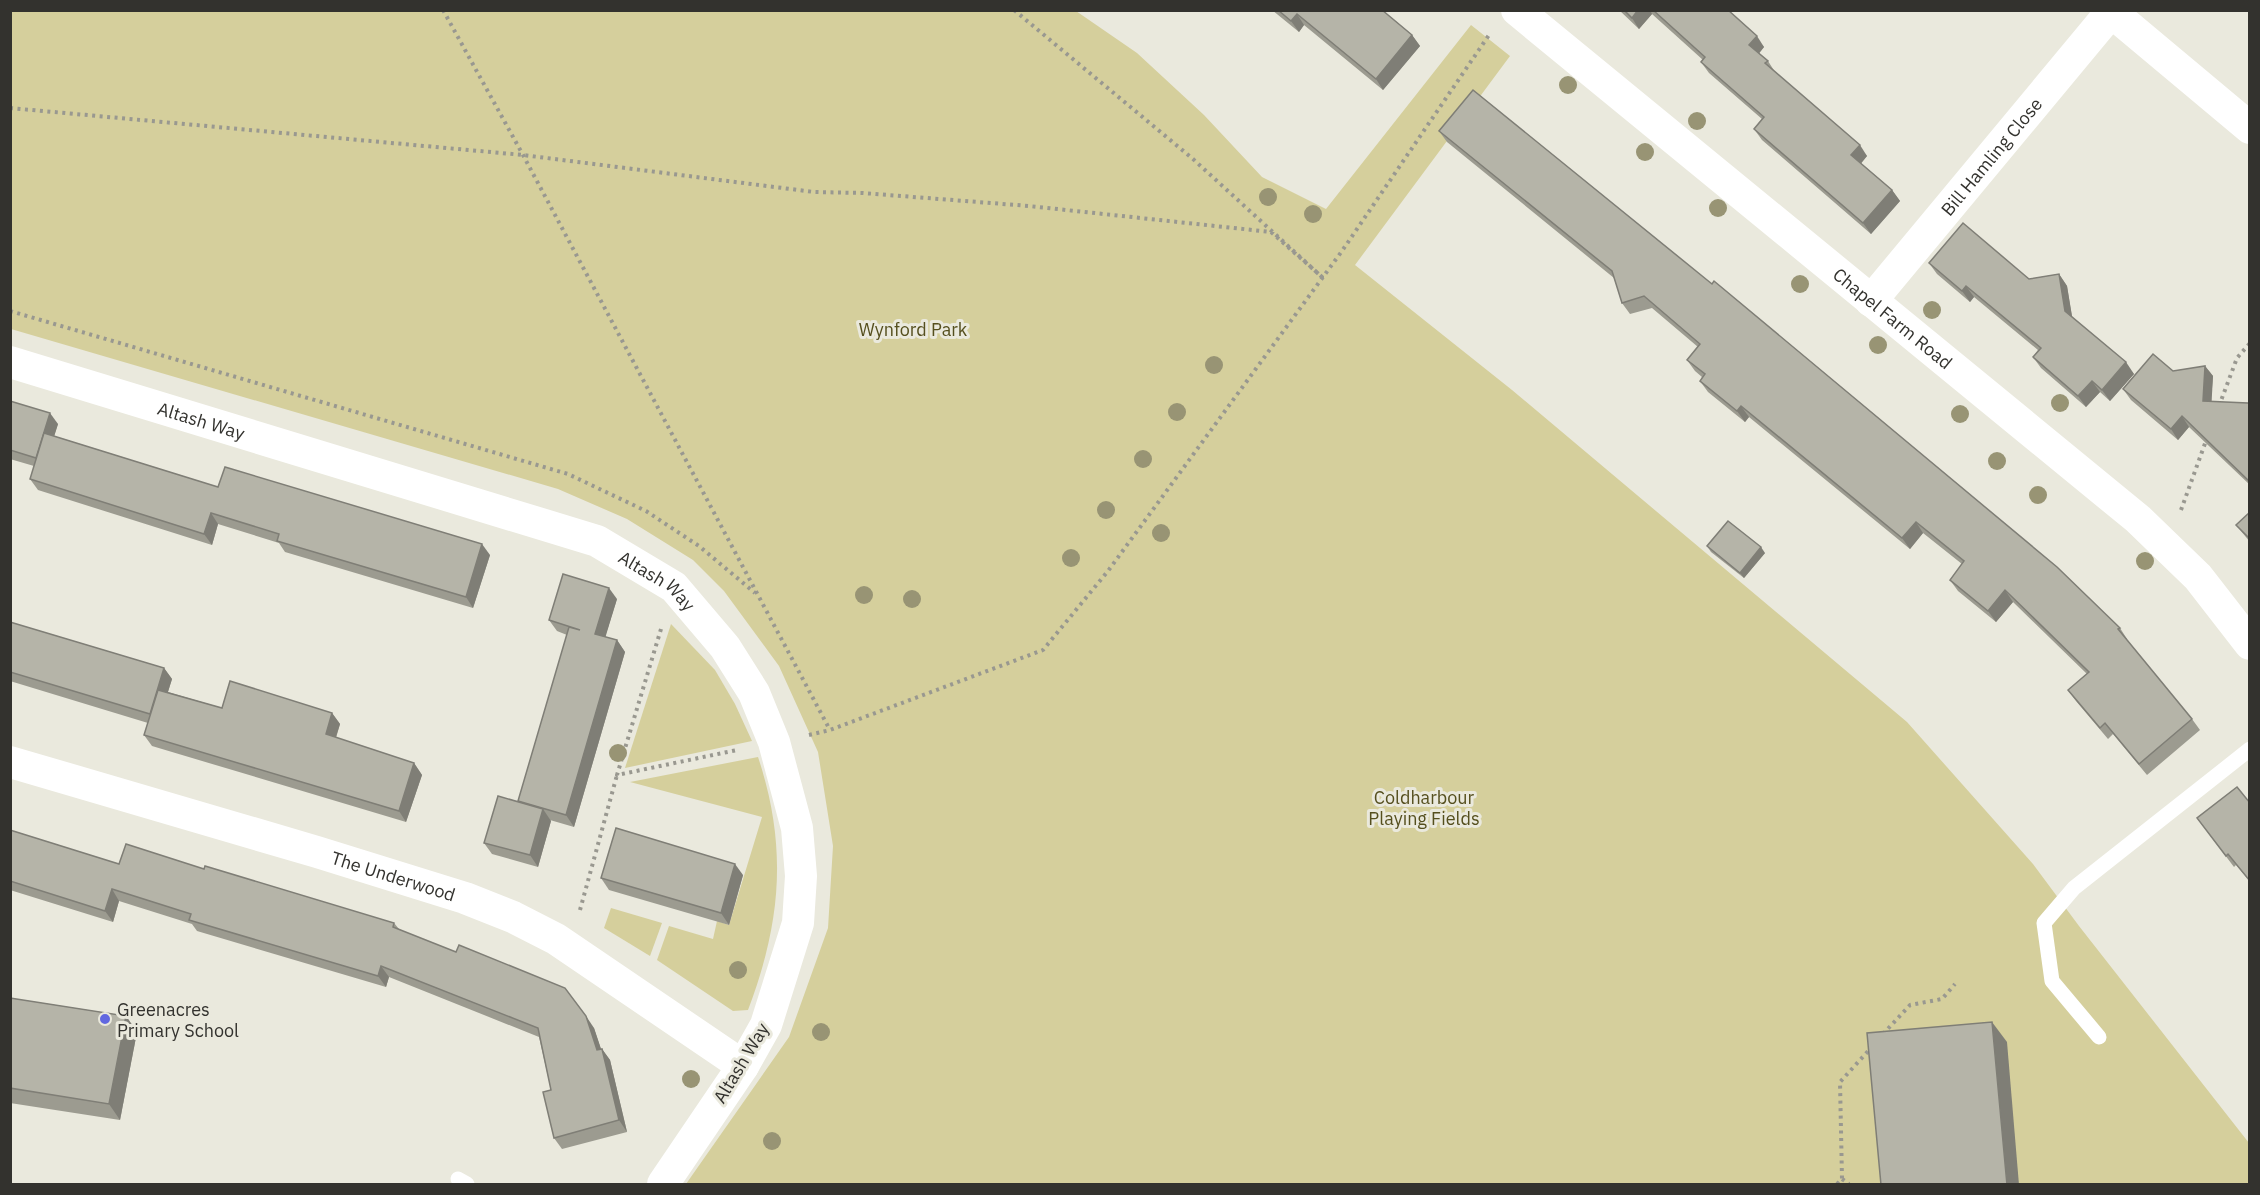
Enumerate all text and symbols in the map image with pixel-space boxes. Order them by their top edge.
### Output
street label: Bill Hamling Close [1935,93,2047,220]
street label: Chapel Farm Road [1829,262,1957,374]
park label: Wynford Park [859,318,968,341]
street label: Altash Way [155,396,248,444]
street label: Altash Way [615,545,701,615]
park label: Coldharbour Playing Fields [1368,786,1480,830]
street label: The Underwood [329,846,458,906]
place label: Greenacres Primary School [117,998,239,1042]
marker: Greenacres Primary School [98,1012,112,1026]
street label: Altash Way [708,1019,774,1107]

